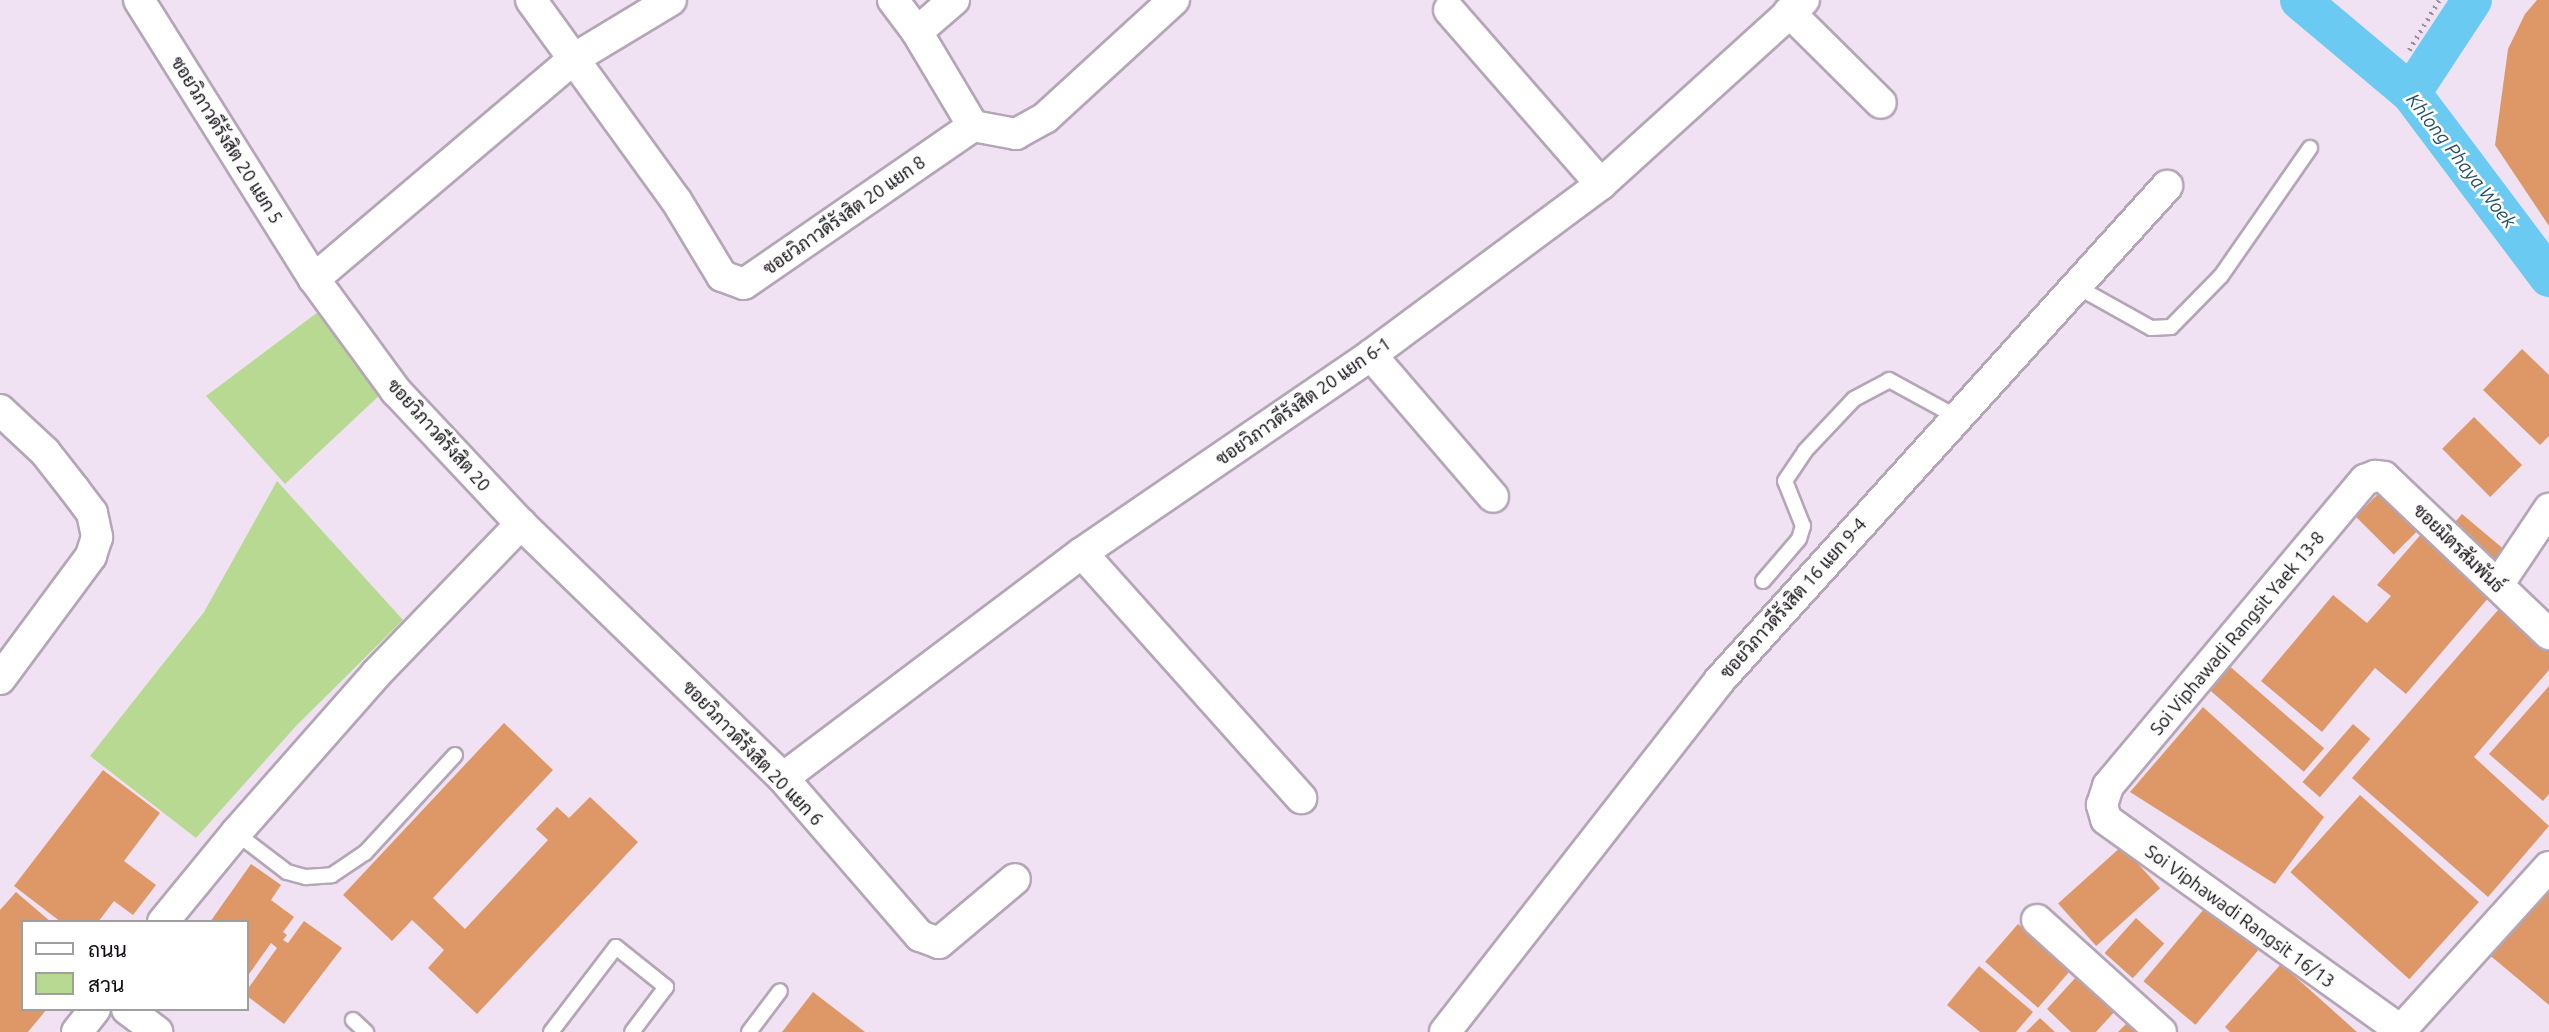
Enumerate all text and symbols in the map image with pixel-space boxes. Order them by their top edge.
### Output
street label: ซอยวิภาวดีรังสิต 20 แยก 5 [167,52,287,228]
water label: Khlong Phaya Woek [2401,89,2521,233]
street label: ซอยวิภาวดีรังสิต 20 แยก 8 [759,151,929,279]
street label: ซอยวิภาวดีรังสิต 20 แยก 6-1 [1211,332,1395,470]
street label: ซอยวิภาวดีรังสิต 20 [383,374,495,496]
street label: ซอยมิตรสัมพันธ์ [2409,499,2509,597]
street label: ซอยวิภาวดีรังสิต 16 แยก 9-4 [1715,513,1871,683]
street label: Soi Viphawadi Rangsit Yaek 13-8 [2145,527,2329,739]
street label: ซอยวิภาวดีรังสิต 20 แยก 6 [678,676,828,830]
street label: Soi Viphawadi Rangsit 16/13 [2141,840,2339,992]
legend [21,920,248,1011]
text: ถนน [88,937,127,961]
text: สวน [88,972,124,996]

